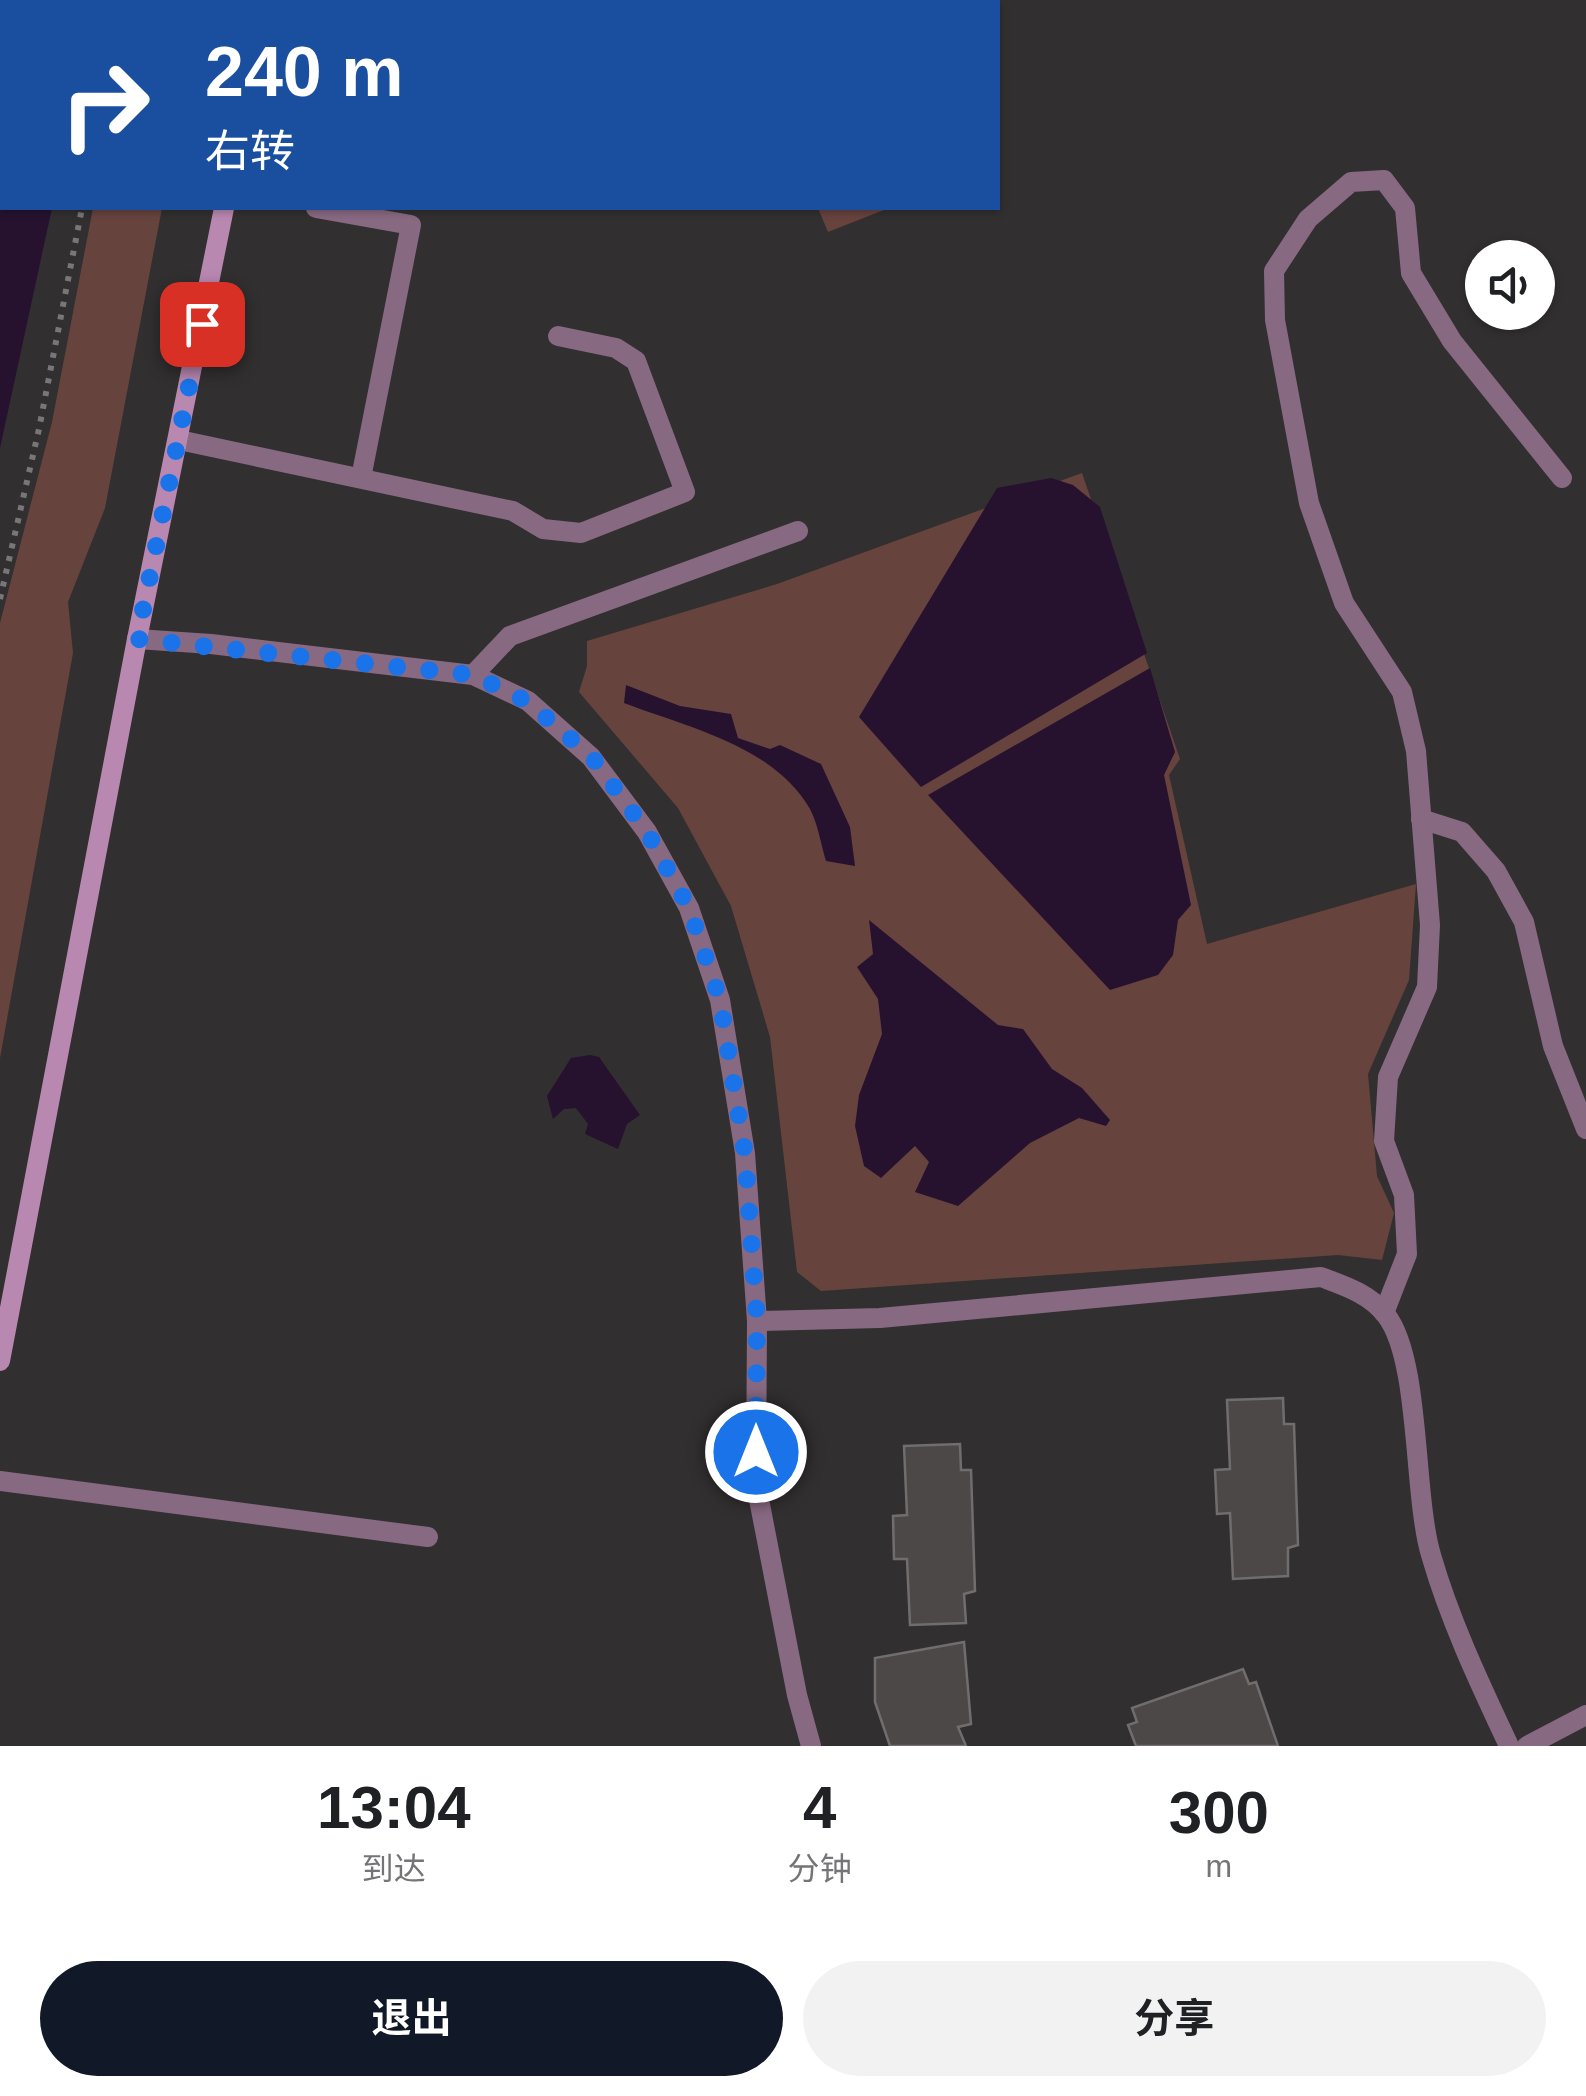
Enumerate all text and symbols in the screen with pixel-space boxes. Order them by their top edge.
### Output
text: 240 m [205,33,403,111]
icon: right [40,40,170,170]
text: 右转 [205,126,295,177]
map controls [1465,240,1555,330]
button: sound [1465,240,1555,330]
pin [160,282,245,367]
icon: arrive [175,297,230,352]
position arrow [704,1400,808,1504]
text: 13:04 [317,1774,471,1841]
text: 4 [803,1774,836,1841]
text: 300 [1169,1779,1269,1846]
text: m [1205,1848,1232,1884]
text: 到达 [362,1851,426,1887]
text: 分钟 [788,1851,852,1887]
button: 退出 [40,1961,783,2076]
button: 分享 [803,1961,1546,2076]

